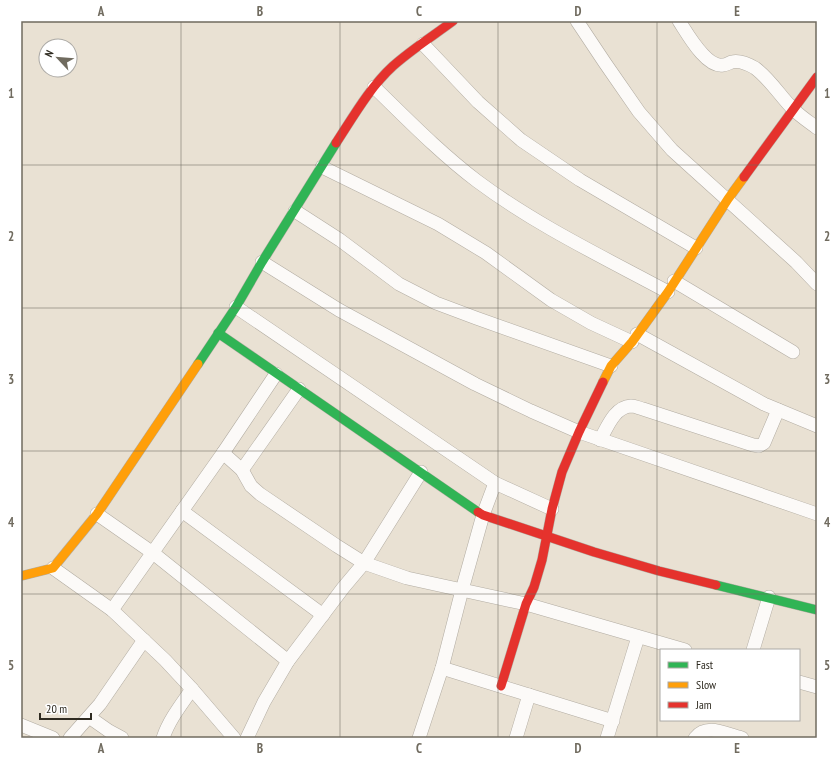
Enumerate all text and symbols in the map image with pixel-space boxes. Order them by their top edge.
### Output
text: A [97,3,105,20]
text: B [257,3,263,20]
text: C [416,3,422,20]
text: D [575,3,582,20]
text: E [734,3,740,20]
north arrow [38,38,78,78]
text: N [41,48,57,59]
text: 1 [8,85,14,102]
text: 1 [824,85,830,102]
text: 2 [8,228,14,245]
text: 2 [824,228,830,245]
text: 3 [8,371,14,388]
text: 3 [824,371,830,388]
text: 4 [8,514,15,531]
text: 4 [824,514,831,531]
legend [660,649,800,721]
text: 5 [8,657,14,674]
text: Fast [696,657,714,672]
text: 5 [824,657,830,674]
text: Slow [696,677,717,692]
scale bar [40,695,91,721]
text: Jam [695,697,712,712]
text: 20 m [46,701,67,716]
text: A [97,740,105,757]
text: B [257,740,263,757]
text: C [416,740,422,757]
text: D [575,740,582,757]
text: E [734,740,740,757]

